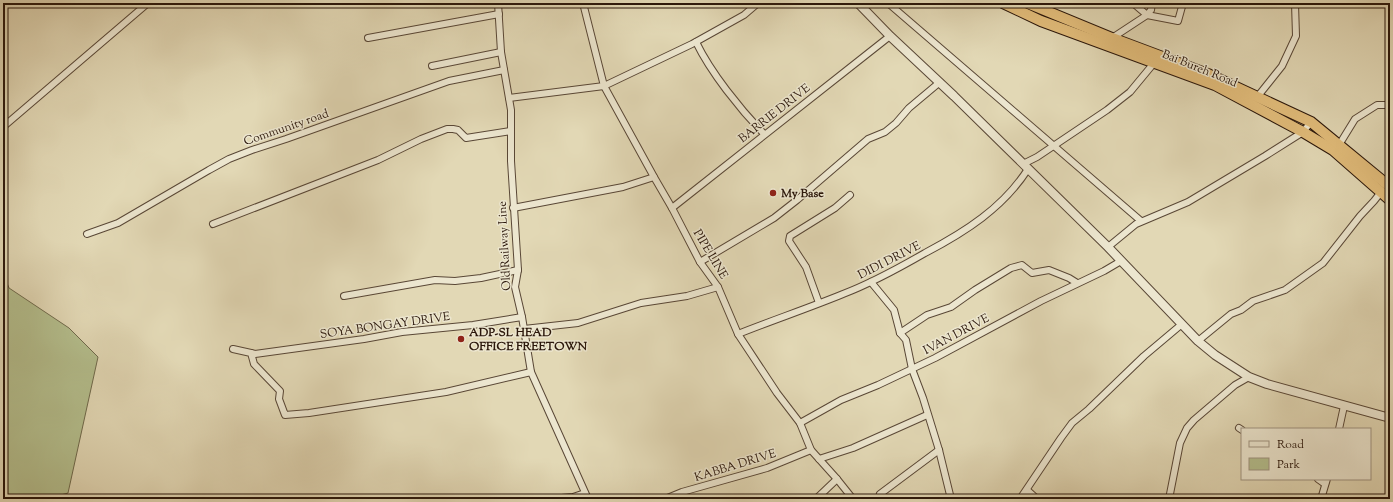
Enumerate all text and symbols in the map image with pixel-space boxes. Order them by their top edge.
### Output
street label: Bai Bureh Road [1159,46,1240,92]
street label: BARRIE DRIVE [735,79,815,148]
street label: Community road [241,105,331,151]
place label: My Base [780,185,824,203]
marker: My Base [768,188,778,198]
street label: Old Railway Line [494,200,516,291]
street label: PIPE LINE [688,226,732,283]
street label: DIDI DRIVE [855,237,925,284]
street label: SOYA BONGAY DRIVE [319,308,452,344]
street label: IVAN DRIVE [920,309,993,360]
place label: ADP-SL HEAD OFFICE FREETOWN [468,324,587,356]
marker: ADP-SL HEAD OFFICE FREETOWN [456,334,466,344]
legend [1241,428,1371,480]
text: Road [1277,436,1304,454]
street label: KABBA DRIVE [692,445,779,487]
text: Park [1277,456,1300,474]

